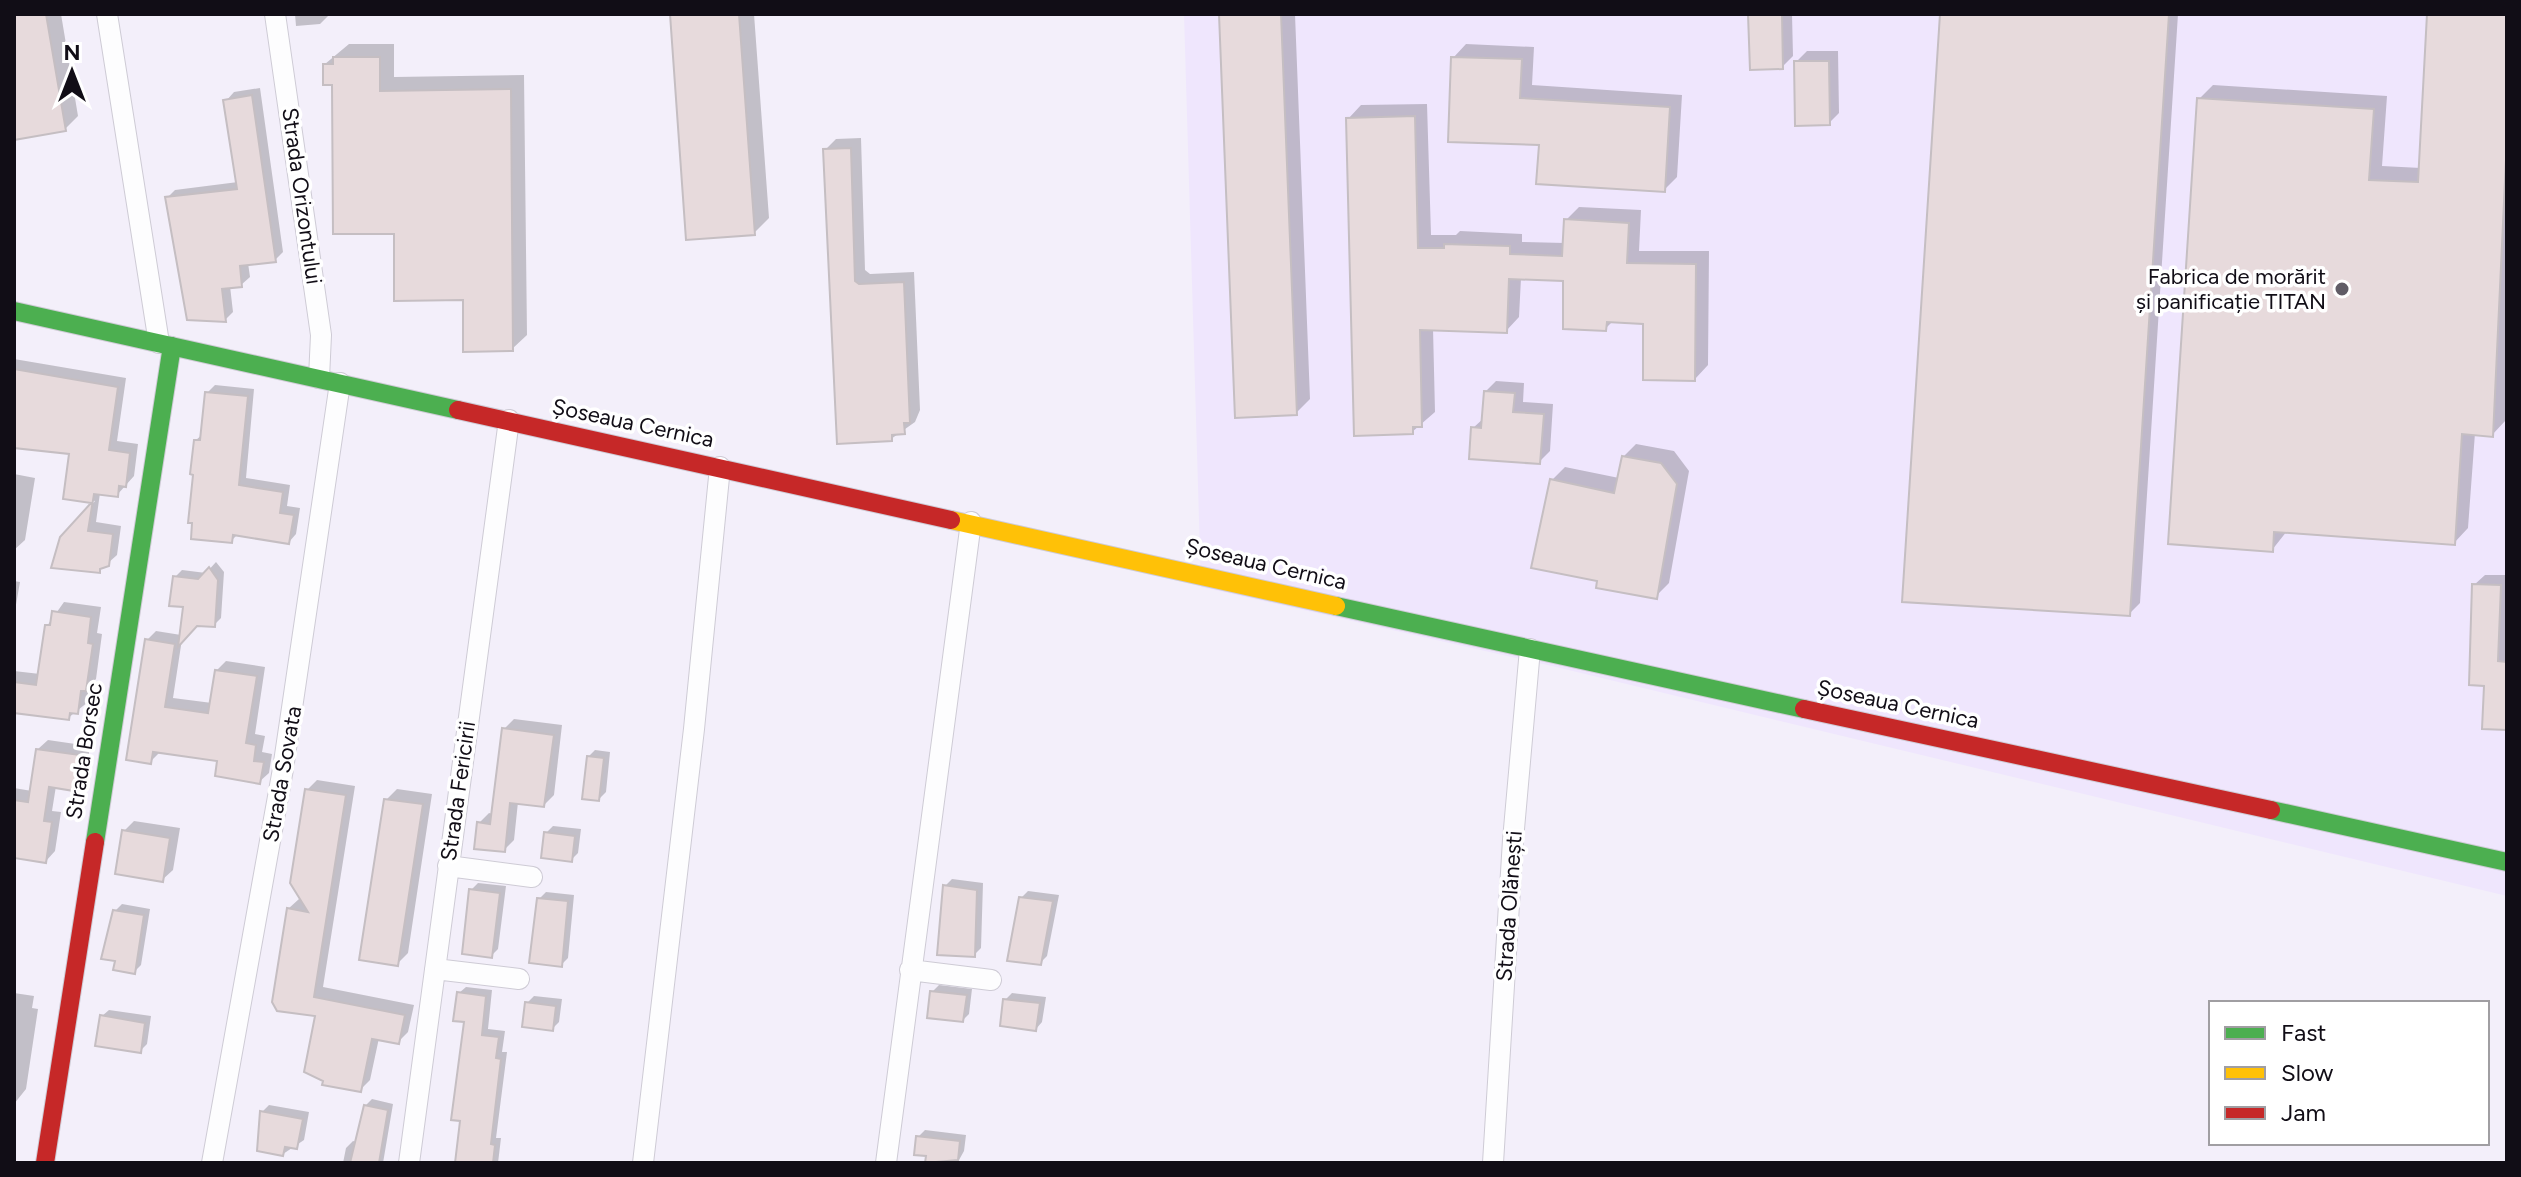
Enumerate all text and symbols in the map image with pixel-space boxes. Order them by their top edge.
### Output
north arrow [32,32,112,112]
text: N [63,39,81,66]
street label: Strada Orizontului [276,106,328,286]
place label: Fabrica de morărit și panificație TITAN [2136,263,2326,315]
marker: Fabrica de morărit și panificație TITAN [2333,280,2351,298]
street label: Șoseaua Cernica [550,393,716,453]
street label: Șoseaua Cernica [1183,532,1349,596]
street label: Șoseaua Cernica [1815,674,1981,734]
street label: Strada Borsec [60,681,108,821]
street label: Strada Sovata [257,704,307,844]
street label: Strada Fericirii [435,719,481,863]
street label: Strada Olănești [1490,830,1528,982]
legend [2209,1001,2489,1145]
text: Fast [2281,1018,2326,1047]
text: Slow [2281,1058,2334,1087]
text: Jam [2281,1098,2326,1127]

